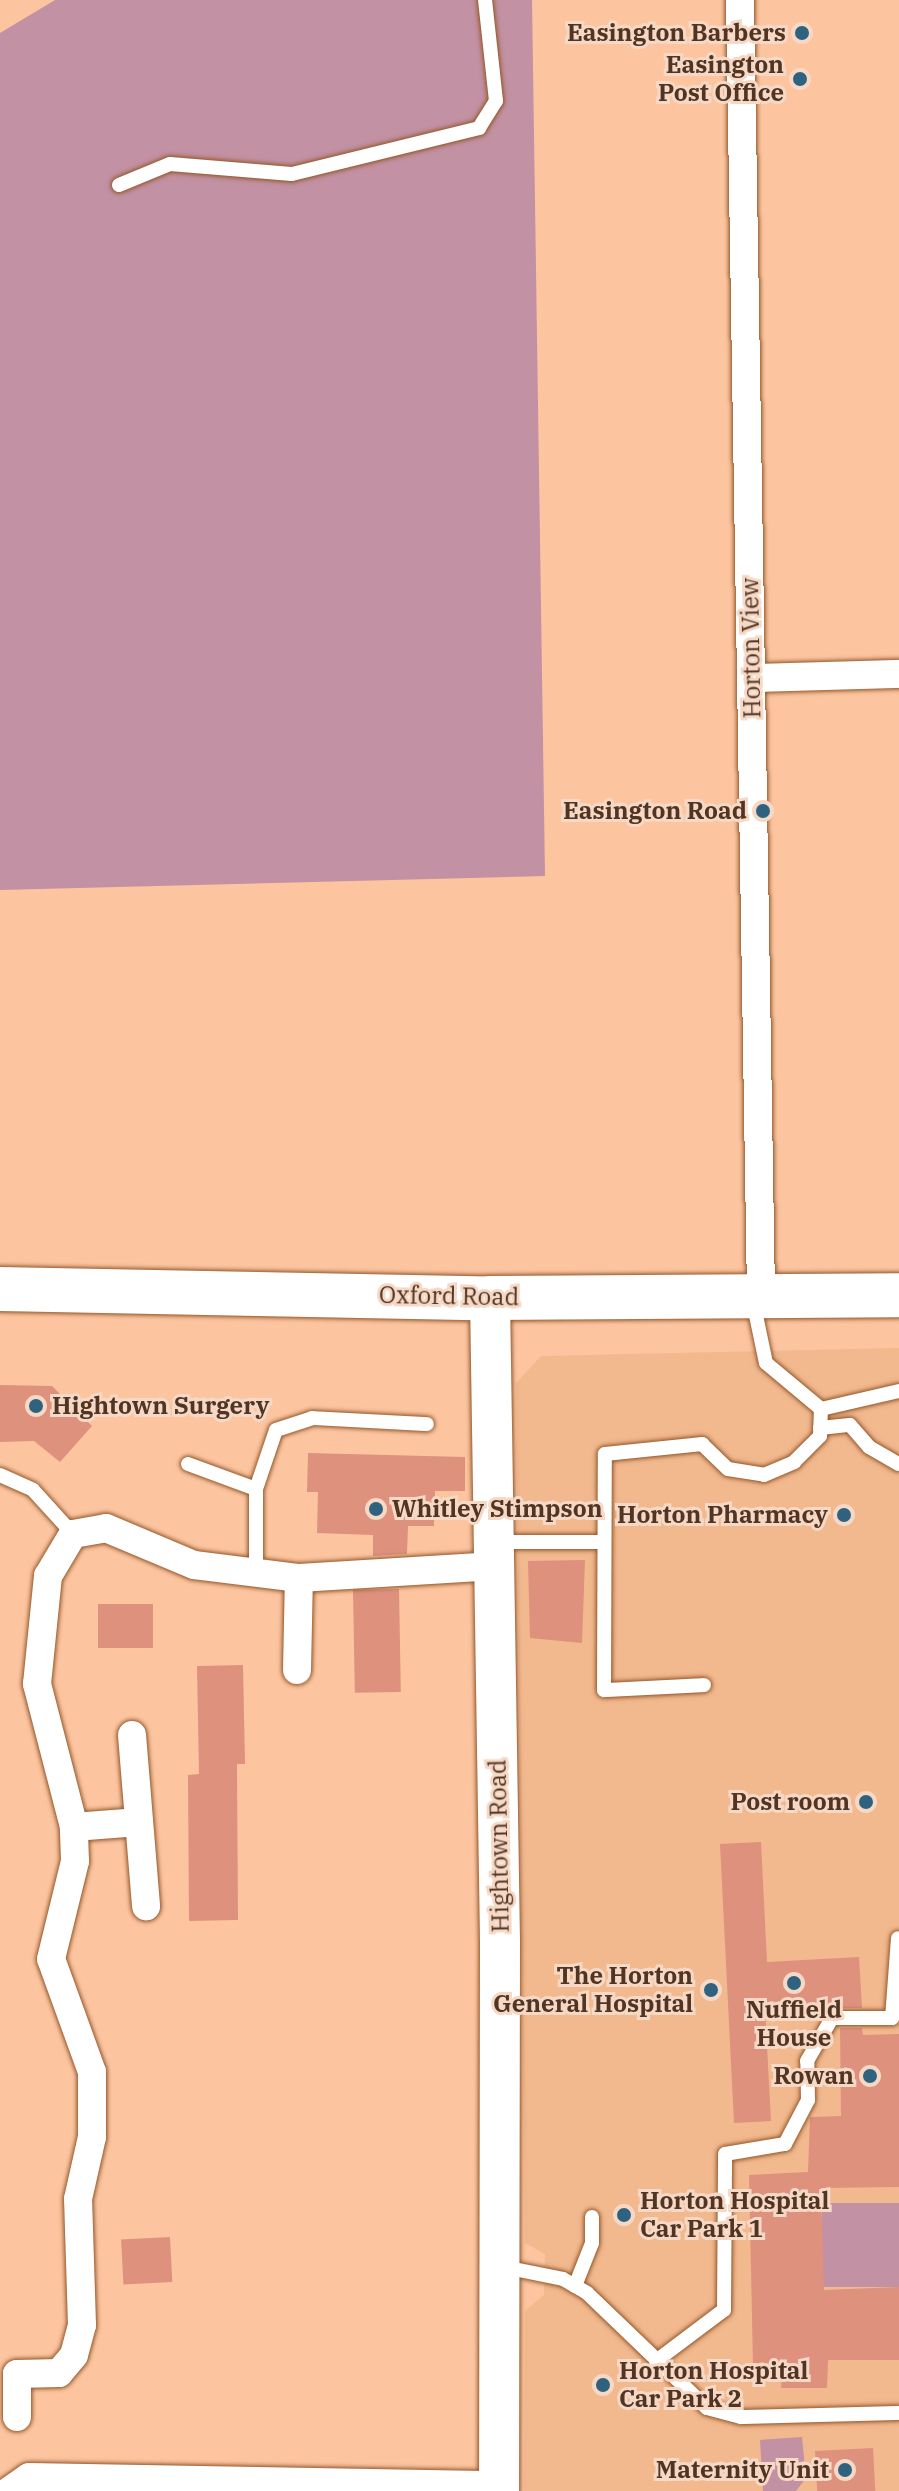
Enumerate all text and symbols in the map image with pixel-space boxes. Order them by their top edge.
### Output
place label: Easington Barbers [567,19,786,47]
marker: Easington Barbers [793,24,811,42]
place label: Easington Post Office [658,51,784,107]
marker: Easington Post Office [791,70,809,88]
street label: Horton View [735,577,767,719]
place label: Easington Road [563,797,747,825]
marker: Easington Road [754,802,772,820]
street label: Oxford Road [379,1280,519,1312]
place label: Hightown Surgery [52,1392,269,1420]
marker: Hightown Surgery [27,1397,45,1415]
place label: Whitley Stimpson [392,1495,603,1523]
marker: Whitley Stimpson [367,1500,385,1518]
place label: Horton Pharmacy [617,1501,828,1529]
marker: Horton Pharmacy [835,1506,853,1524]
street label: Hightown Road [483,1759,515,1933]
place label: Post room [730,1788,850,1816]
marker: Post room [857,1793,875,1811]
place label: The Horton General Hospital [493,1962,693,2018]
marker: Nuffield House [785,1974,803,1992]
marker: The Horton General Hospital [700,1979,722,2001]
place label: Nuffield House [746,1996,842,2052]
place label: Rowan [773,2062,854,2090]
marker: Rowan [861,2067,879,2085]
place label: Horton Hospital Car Park 1 [640,2187,829,2243]
marker: Horton Hospital Car Park 1 [615,2206,633,2224]
place label: Horton Hospital Car Park 2 [619,2357,808,2413]
marker: Horton Hospital Car Park 2 [594,2376,612,2394]
place label: Maternity Unit [656,2456,829,2484]
marker: Maternity Unit [836,2461,854,2479]

